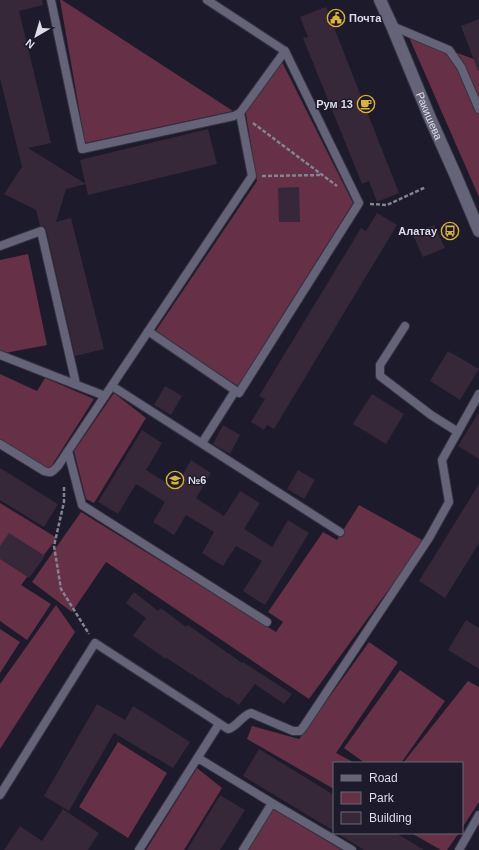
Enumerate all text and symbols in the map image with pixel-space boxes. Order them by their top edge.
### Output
public building icon: Почта [326,8,346,28]
place label: Почта [349,12,382,24]
north arrow [16,16,56,56]
text: N [23,37,37,51]
street label: Ракишева [414,90,445,142]
cafe icon: Рум 13 [356,94,376,114]
place label: Рум 13 [316,98,353,110]
bus stop icon: Алатау [440,221,460,241]
place label: Алатау [398,225,438,237]
school or university icon: №6 [165,470,185,490]
place label: №6 [188,474,206,486]
legend [333,762,463,834]
text: Road [369,771,398,785]
text: Park [369,791,395,805]
text: Building [369,811,412,825]

